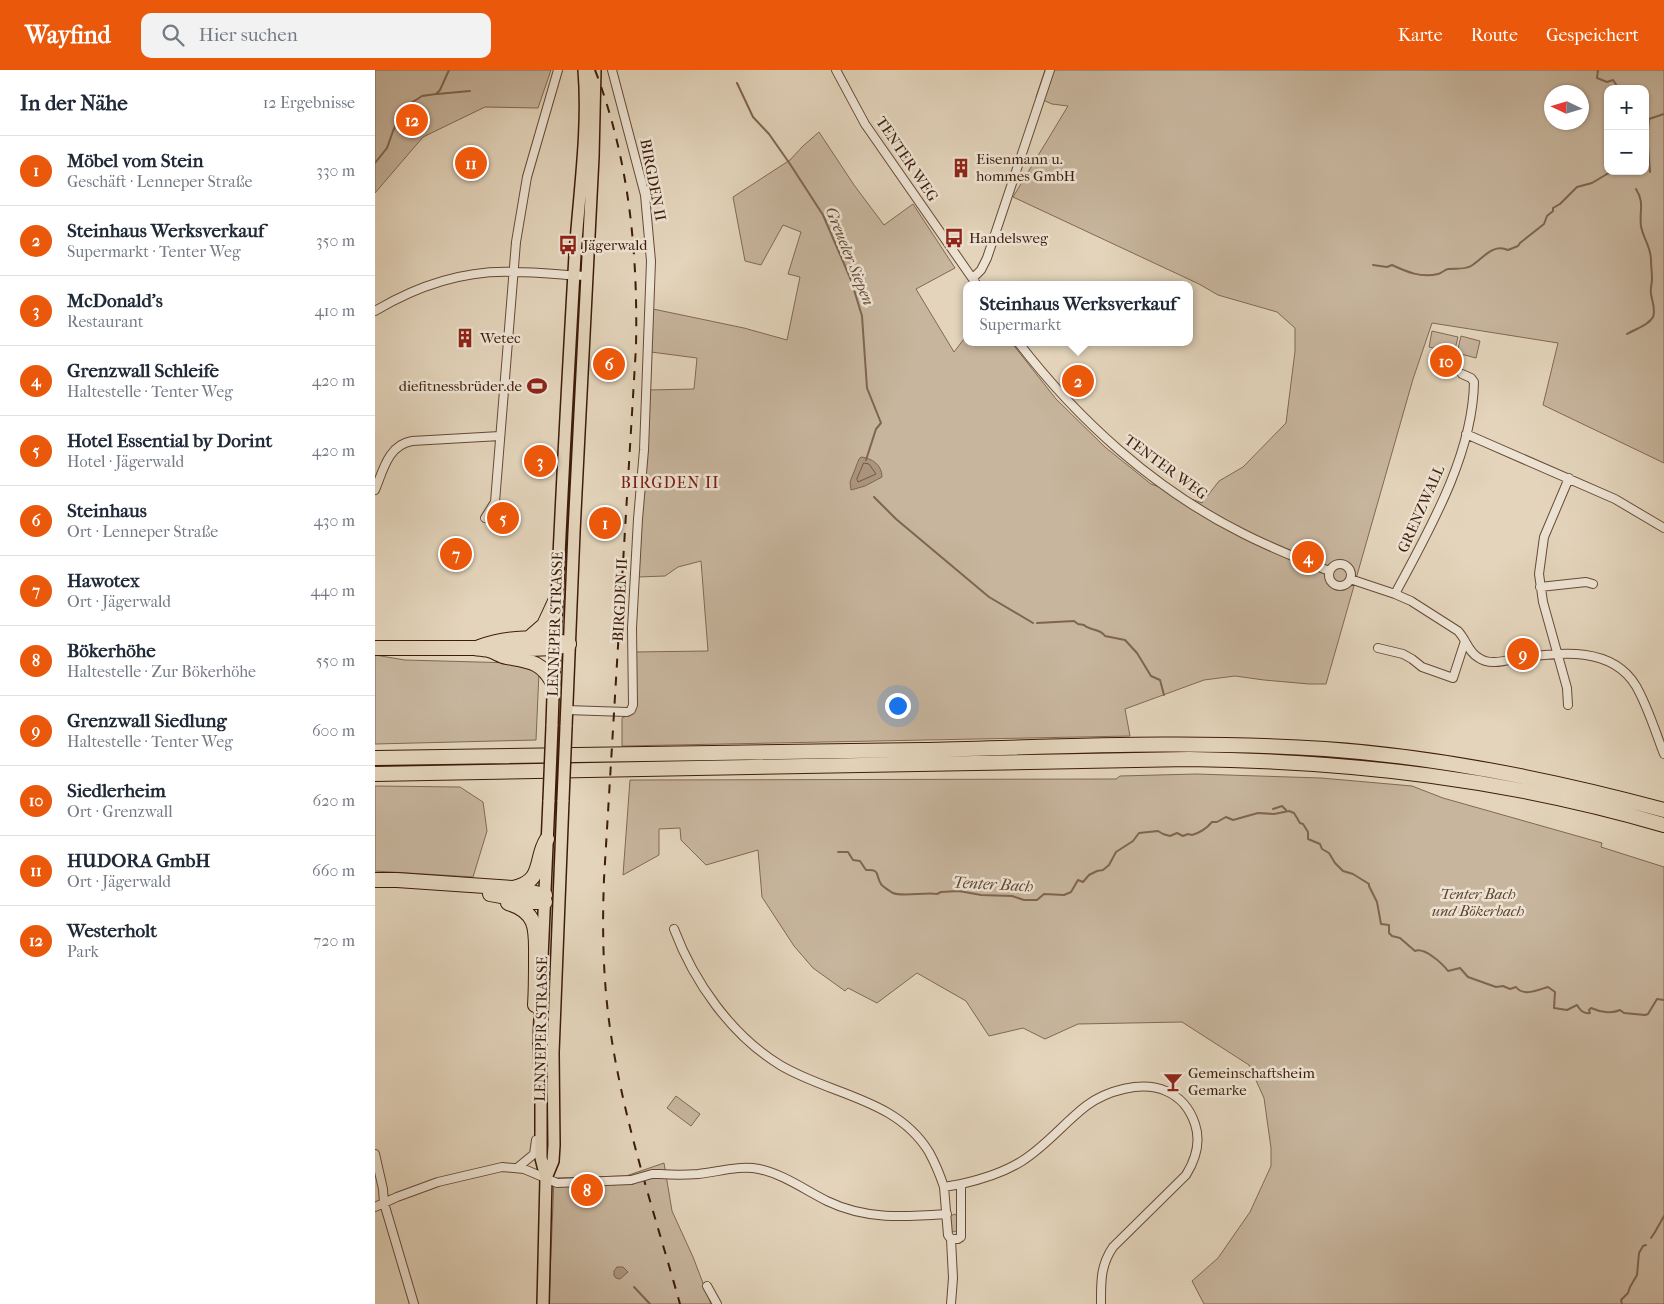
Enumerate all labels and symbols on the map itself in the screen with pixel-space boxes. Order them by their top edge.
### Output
north arrow [1544,85,1589,130]
pin: 12 [396,101,428,139]
street label: TENTER WEG [872,113,942,205]
street label: BIRGDEN II [636,137,670,223]
pin: 11 [455,144,487,182]
place label: Eisenmann u. hommes GmbH [976,150,1076,185]
building icon: Eisenmann u. hommes GmbH [950,157,972,179]
water label: Greueler Siepen [822,204,878,308]
bus stop icon: Handelsweg [943,227,965,249]
place label: Handelsweg [969,229,1049,247]
bus stop icon: Jägerwald [557,234,579,256]
place label: Jägerwald [582,236,648,254]
building icon: Wetec [454,327,476,349]
place label: Wetec [479,329,521,347]
pin: 10 [1430,342,1462,380]
pin: 6 [593,345,625,383]
pin: 2 [1062,362,1094,400]
sports icon: diefitnessbrüder.de [526,375,548,397]
place label: diefitnessbrüder.de [399,377,523,395]
street label: TENTER WEG [1121,431,1211,503]
pin: 3 [524,442,556,480]
street label: GRENZWALL [1394,463,1448,555]
district label: BIRGDEN II [621,473,719,492]
pin: 5 [487,499,519,537]
pin: 1 [589,504,621,542]
pin: 7 [440,535,472,573]
pin: 4 [1292,538,1324,576]
street label: LENNEPER STRASSE [543,551,567,697]
street label: BIRGDEN II [609,558,631,642]
pin: 9 [1507,635,1539,673]
your location [885,693,911,719]
water label: Tenter Bach [952,872,1034,896]
park label: Tenter Bach und Bökerbach [1432,885,1525,920]
street label: LENNEPER STRASSE [531,956,551,1102]
place label: Gemeinschaftsheim Gemarke [1188,1064,1315,1099]
bar icon: Gemeinschaftsheim Gemarke [1162,1071,1184,1093]
pin: 8 [571,1171,603,1209]

